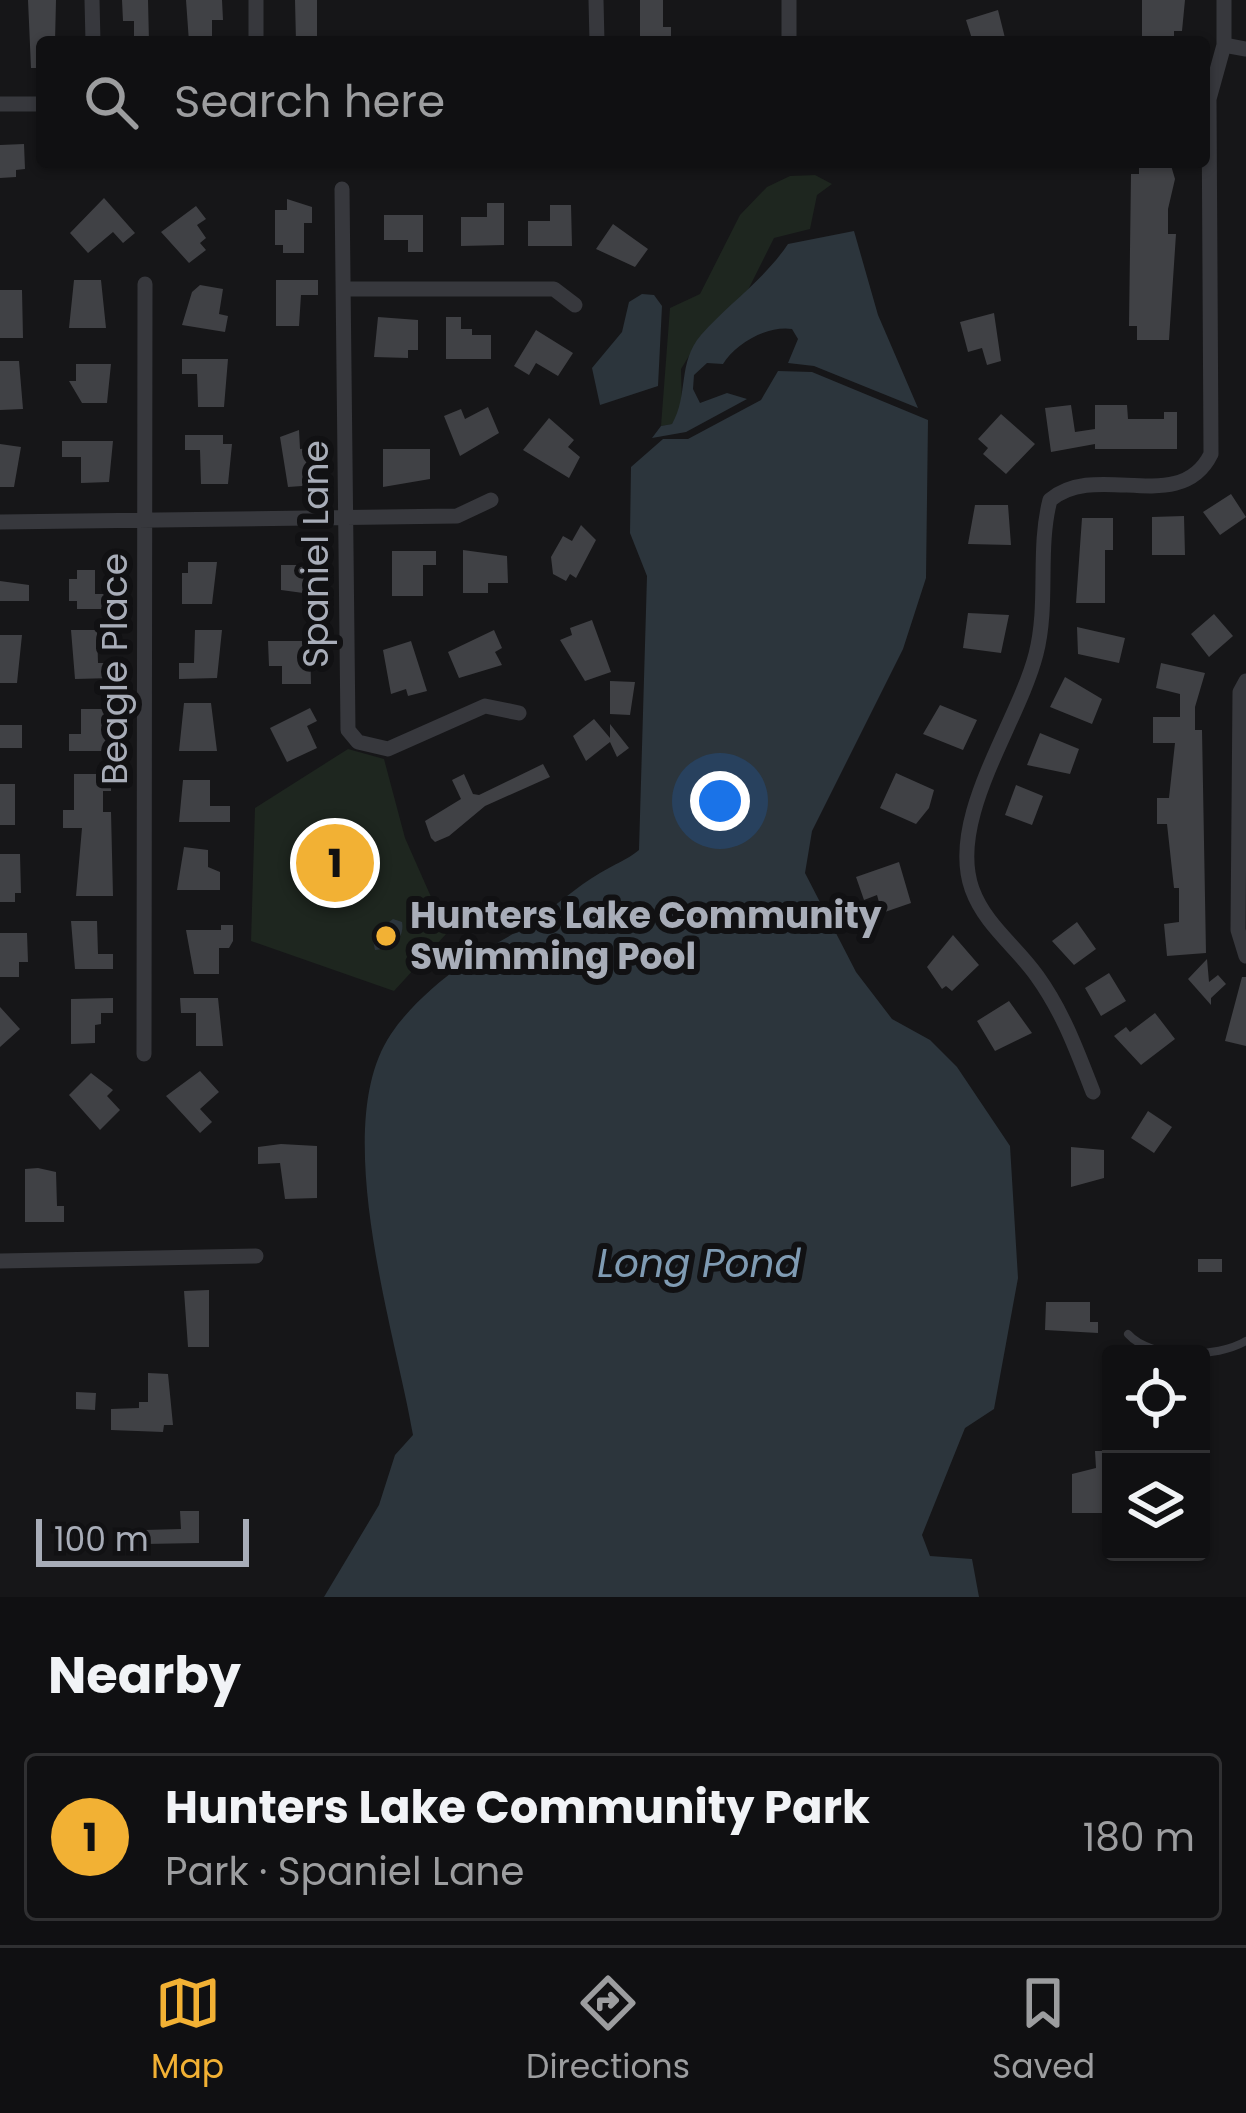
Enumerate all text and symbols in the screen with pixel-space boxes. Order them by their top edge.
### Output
search box [36,36,1210,168]
icon: search [78,69,144,135]
text: Search here [174,70,445,133]
street label: Spaniel Lane [290,440,341,668]
street label: Beagle Place [89,553,140,785]
your location [690,771,750,831]
pin: 1 [296,818,374,908]
place label: Hunters Lake Community Swimming Pool [410,890,882,982]
marker: Hunters Lake Community Swimming Pool [373,923,399,949]
water label: Long Pond [597,1236,801,1291]
map controls [1102,1345,1210,1561]
button: locate [1102,1345,1210,1453]
button: layers [1102,1453,1210,1561]
scale bar [36,1513,249,1566]
text: 100 m [54,1516,149,1563]
text: Nearby [48,1639,241,1711]
text: Hunters Lake Community Park [165,1776,870,1839]
text: 1 [83,1810,97,1865]
text: 180 m [1083,1810,1195,1865]
text: Park · Spaniel Lane [165,1844,524,1899]
tab: Map [151,1970,224,2092]
tab: Directions [526,1970,690,2092]
tab: Saved [992,1970,1095,2092]

